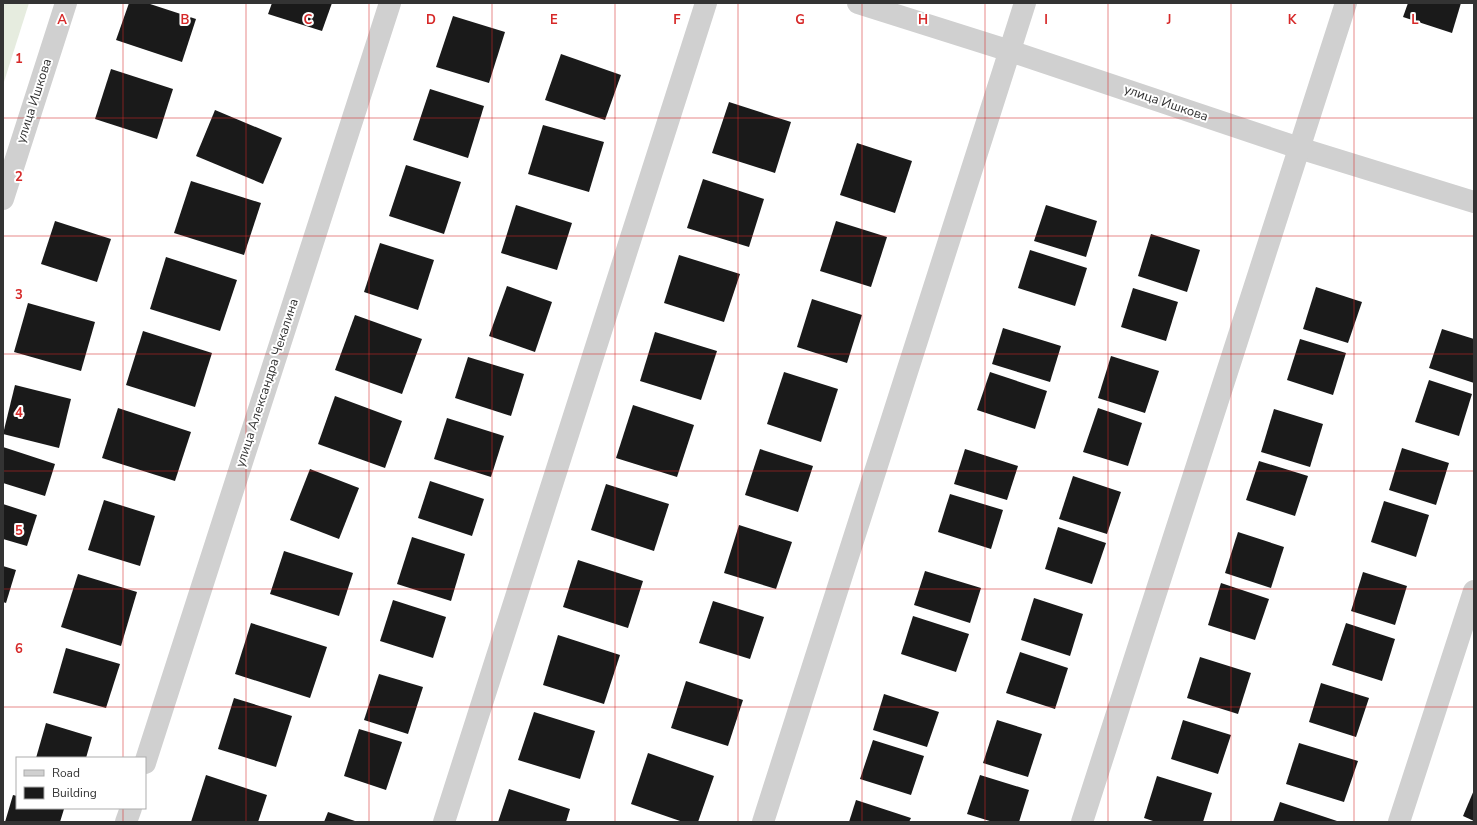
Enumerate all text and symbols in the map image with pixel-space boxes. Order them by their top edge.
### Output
text: A [57,11,67,29]
text: B [181,11,190,29]
text: C [304,11,313,29]
text: D [426,11,436,29]
text: E [550,11,558,29]
text: F [673,11,681,29]
text: G [795,11,805,29]
text: H [918,11,928,29]
text: I [1044,11,1048,29]
text: J [1166,11,1171,29]
text: K [1288,11,1297,29]
text: L [1411,11,1419,29]
text: 1 [15,50,23,68]
street label: улица Ишкова [12,56,56,146]
street label: улица Ишкова [1122,80,1210,126]
text: 2 [15,168,23,186]
text: 3 [15,286,23,304]
street label: улица Александра Чекалина [231,296,303,470]
text: 4 [15,404,23,422]
text: 5 [15,522,23,540]
text: 6 [15,640,23,658]
legend [16,757,146,809]
text: Road [52,765,80,781]
text: Building [52,785,97,801]

